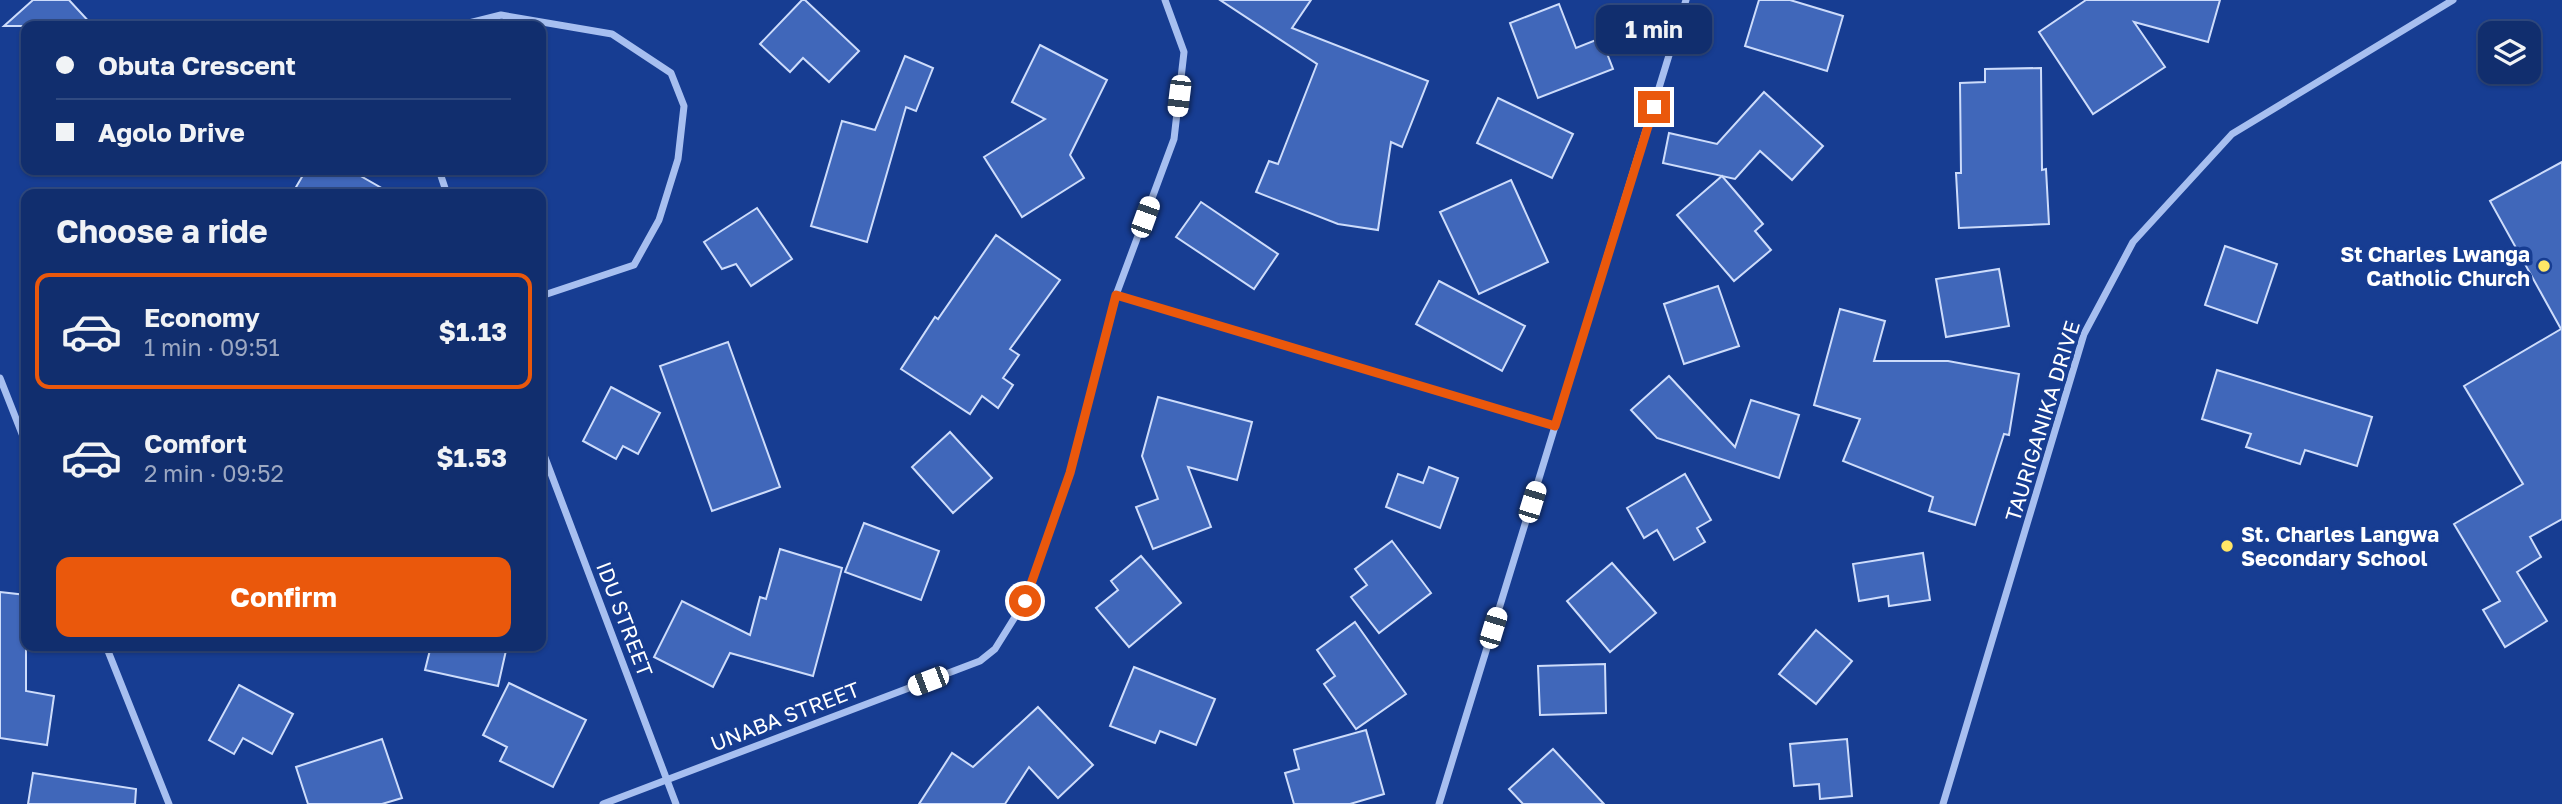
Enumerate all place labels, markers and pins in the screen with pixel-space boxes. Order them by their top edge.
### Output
place label: St Charles Lwanga Catholic Church [2340,241,2530,291]
marker: St Charles Lwanga Catholic Church [2536,258,2552,274]
place label: St. Charles Langwa Secondary School [2241,521,2439,571]
marker: St. Charles Langwa Secondary School [2219,538,2235,554]

